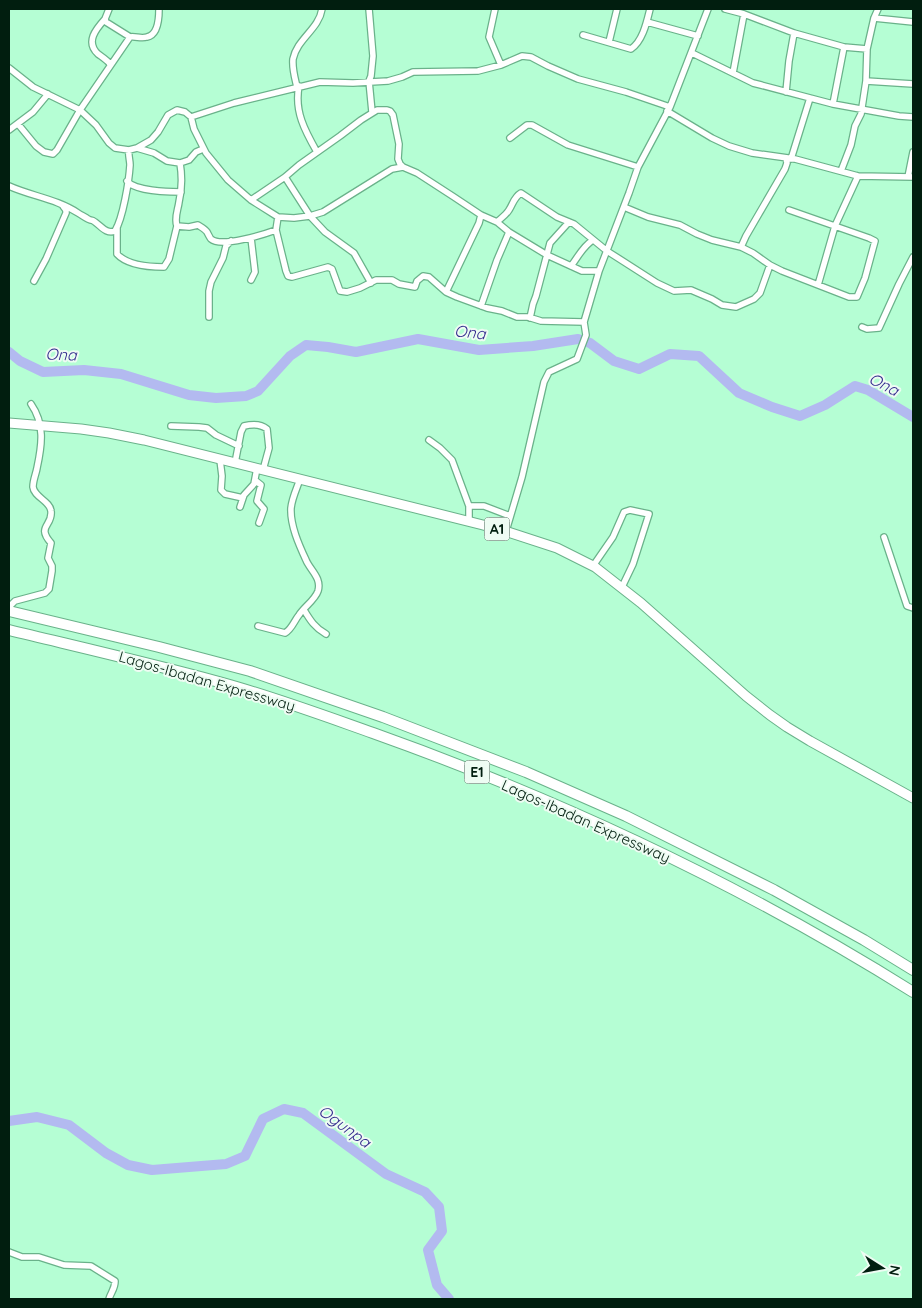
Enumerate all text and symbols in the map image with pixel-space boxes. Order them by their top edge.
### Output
water label: Ona [453,320,488,344]
water label: Ona [45,343,78,365]
water label: Ona [866,368,904,401]
road number: A1 [484,518,510,540]
street label: Lagos-Ibadan Expressway [117,647,297,715]
road number: E1 [464,760,490,784]
street label: Lagos-Ibadan Expressway [499,775,673,867]
water label: Ogunpa [315,1100,376,1152]
north arrow [857,1243,907,1293]
text: N [885,1264,905,1277]

